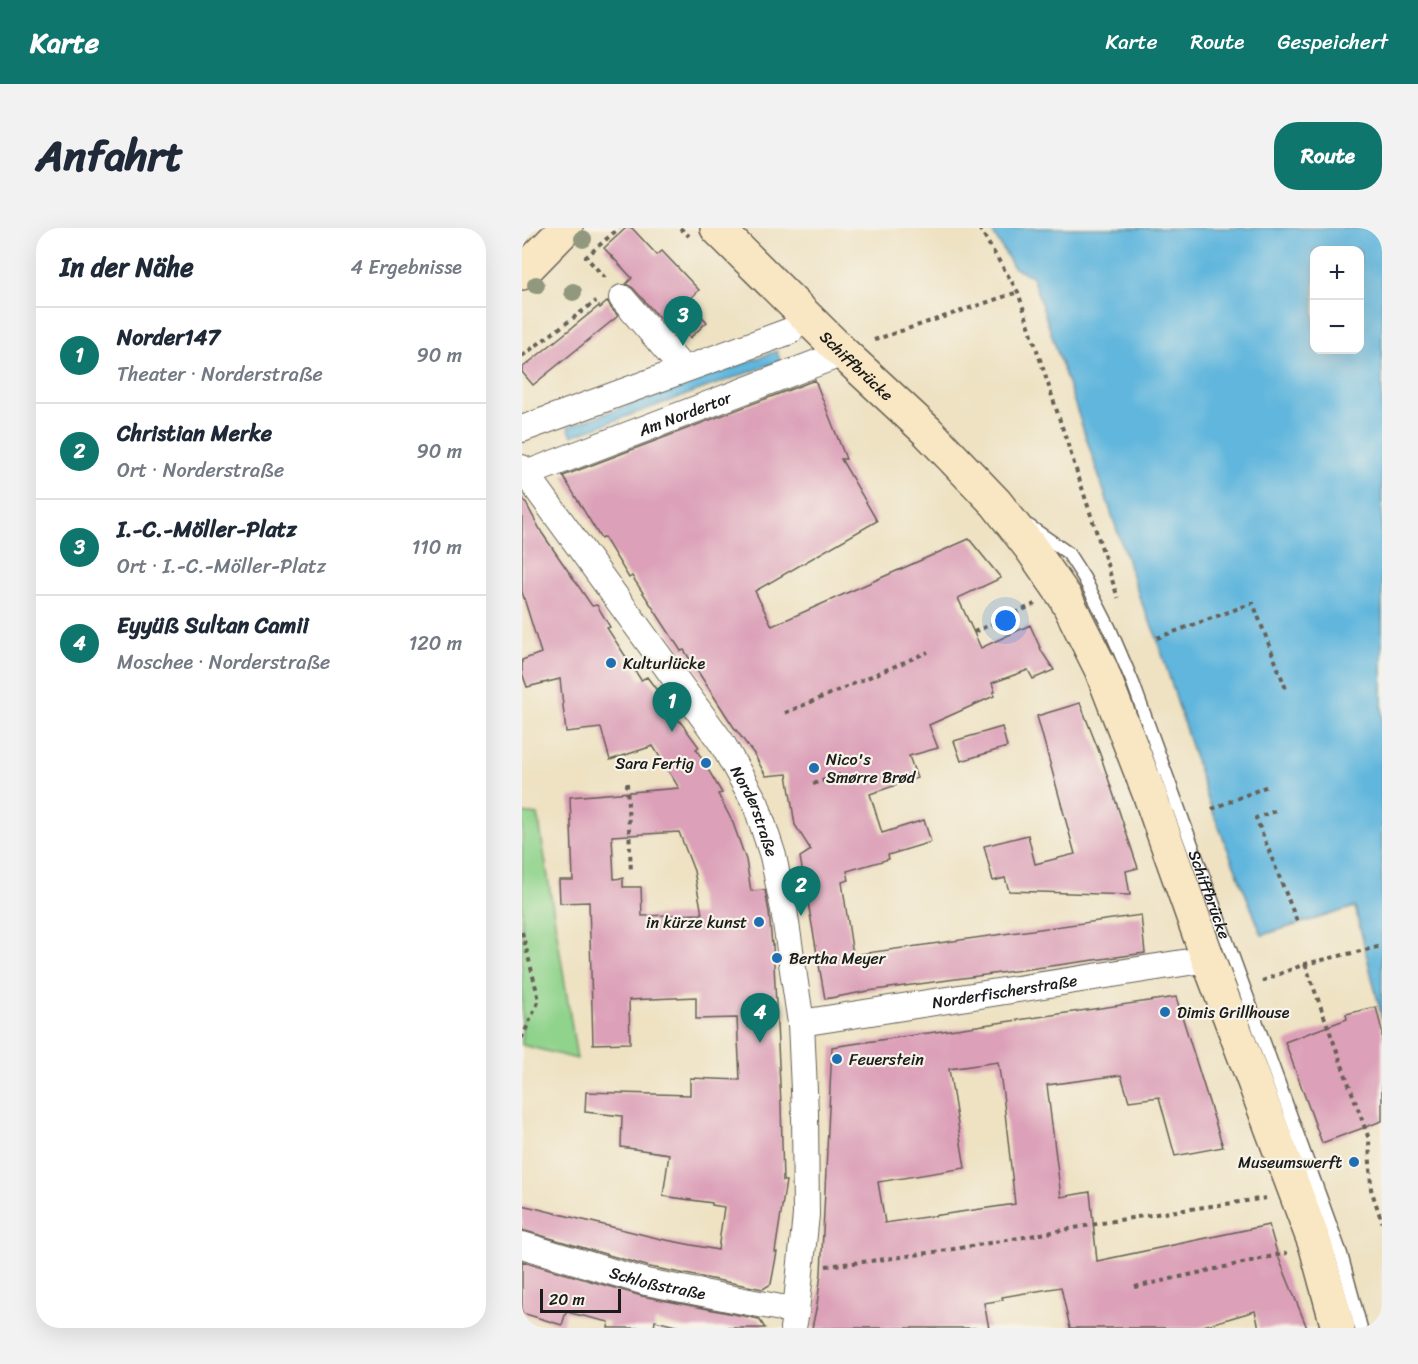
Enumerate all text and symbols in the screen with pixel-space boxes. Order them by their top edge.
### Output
text: Karte [30,18,99,67]
text: Karte [1106,23,1157,61]
text: Route [1190,23,1244,61]
text: Gespeichert [1277,23,1388,61]
text: Anfahrt [36,119,183,193]
button: Route [1274,122,1382,190]
text: In der Nähe [60,244,194,290]
map controls [1310,246,1364,354]
button: + [1310,246,1364,300]
text: 4 Ergebnisse [351,250,462,285]
pin: 3 [664,296,702,346]
button: − [1310,300,1364,354]
text: Norder147 [117,318,220,357]
street label: Schiffbrücke [812,323,900,408]
text: 1 [75,338,84,373]
text: 90 m [417,338,462,373]
text: Theater · Norderstraße [117,357,323,392]
street label: Am Nordertor [633,382,737,445]
text: Christian Merke [117,414,272,453]
text: 2 [74,434,85,469]
text: 90 m [417,434,462,469]
text: Ort · Norderstraße [117,453,284,488]
text: I.-C.-Möller-Platz [117,510,297,549]
text: 3 [74,530,85,565]
text: 110 m [412,530,462,565]
text: Ort · I.-C.-Möller-Platz [117,549,326,584]
text: Eyyüß Sultan Camii [117,606,309,645]
your location [991,606,1020,635]
text: 4 [73,626,86,661]
text: 120 m [409,626,462,661]
text: Moschee · Norderstraße [117,645,330,680]
place label: Kulturlücke [623,649,706,678]
marker: Kulturlücke [604,656,618,670]
pin: 1 [652,682,692,732]
place label: Nico's Smørre Brød [826,745,917,792]
place label: Sara Fertig [615,749,694,778]
marker: Sara Fertig [699,756,713,770]
street label: Norderstraße [722,760,786,861]
marker: Nico's Smørre Brød [807,761,821,775]
street label: Schiffbrücke [1180,846,1239,943]
pin: 2 [782,866,820,916]
place label: in kürze kunst [646,908,747,937]
marker: in kürze kunst [752,915,766,929]
place label: Bertha Meyer [789,944,887,973]
marker: Bertha Meyer [770,951,784,965]
street label: Norderfischerstraße [930,966,1079,1017]
pin: 4 [740,994,780,1043]
place label: Dimis Grillhouse [1177,998,1290,1027]
marker: Dimis Grillhouse [1158,1005,1172,1019]
place label: Feuerstein [849,1045,924,1074]
marker: Feuerstein [830,1052,844,1066]
place label: Museumswerft [1238,1148,1343,1177]
marker: Museumswerft [1347,1155,1361,1169]
street label: Schloßstraße [606,1258,708,1308]
text: 20 m [549,1285,585,1314]
scale bar [540,1286,621,1314]

